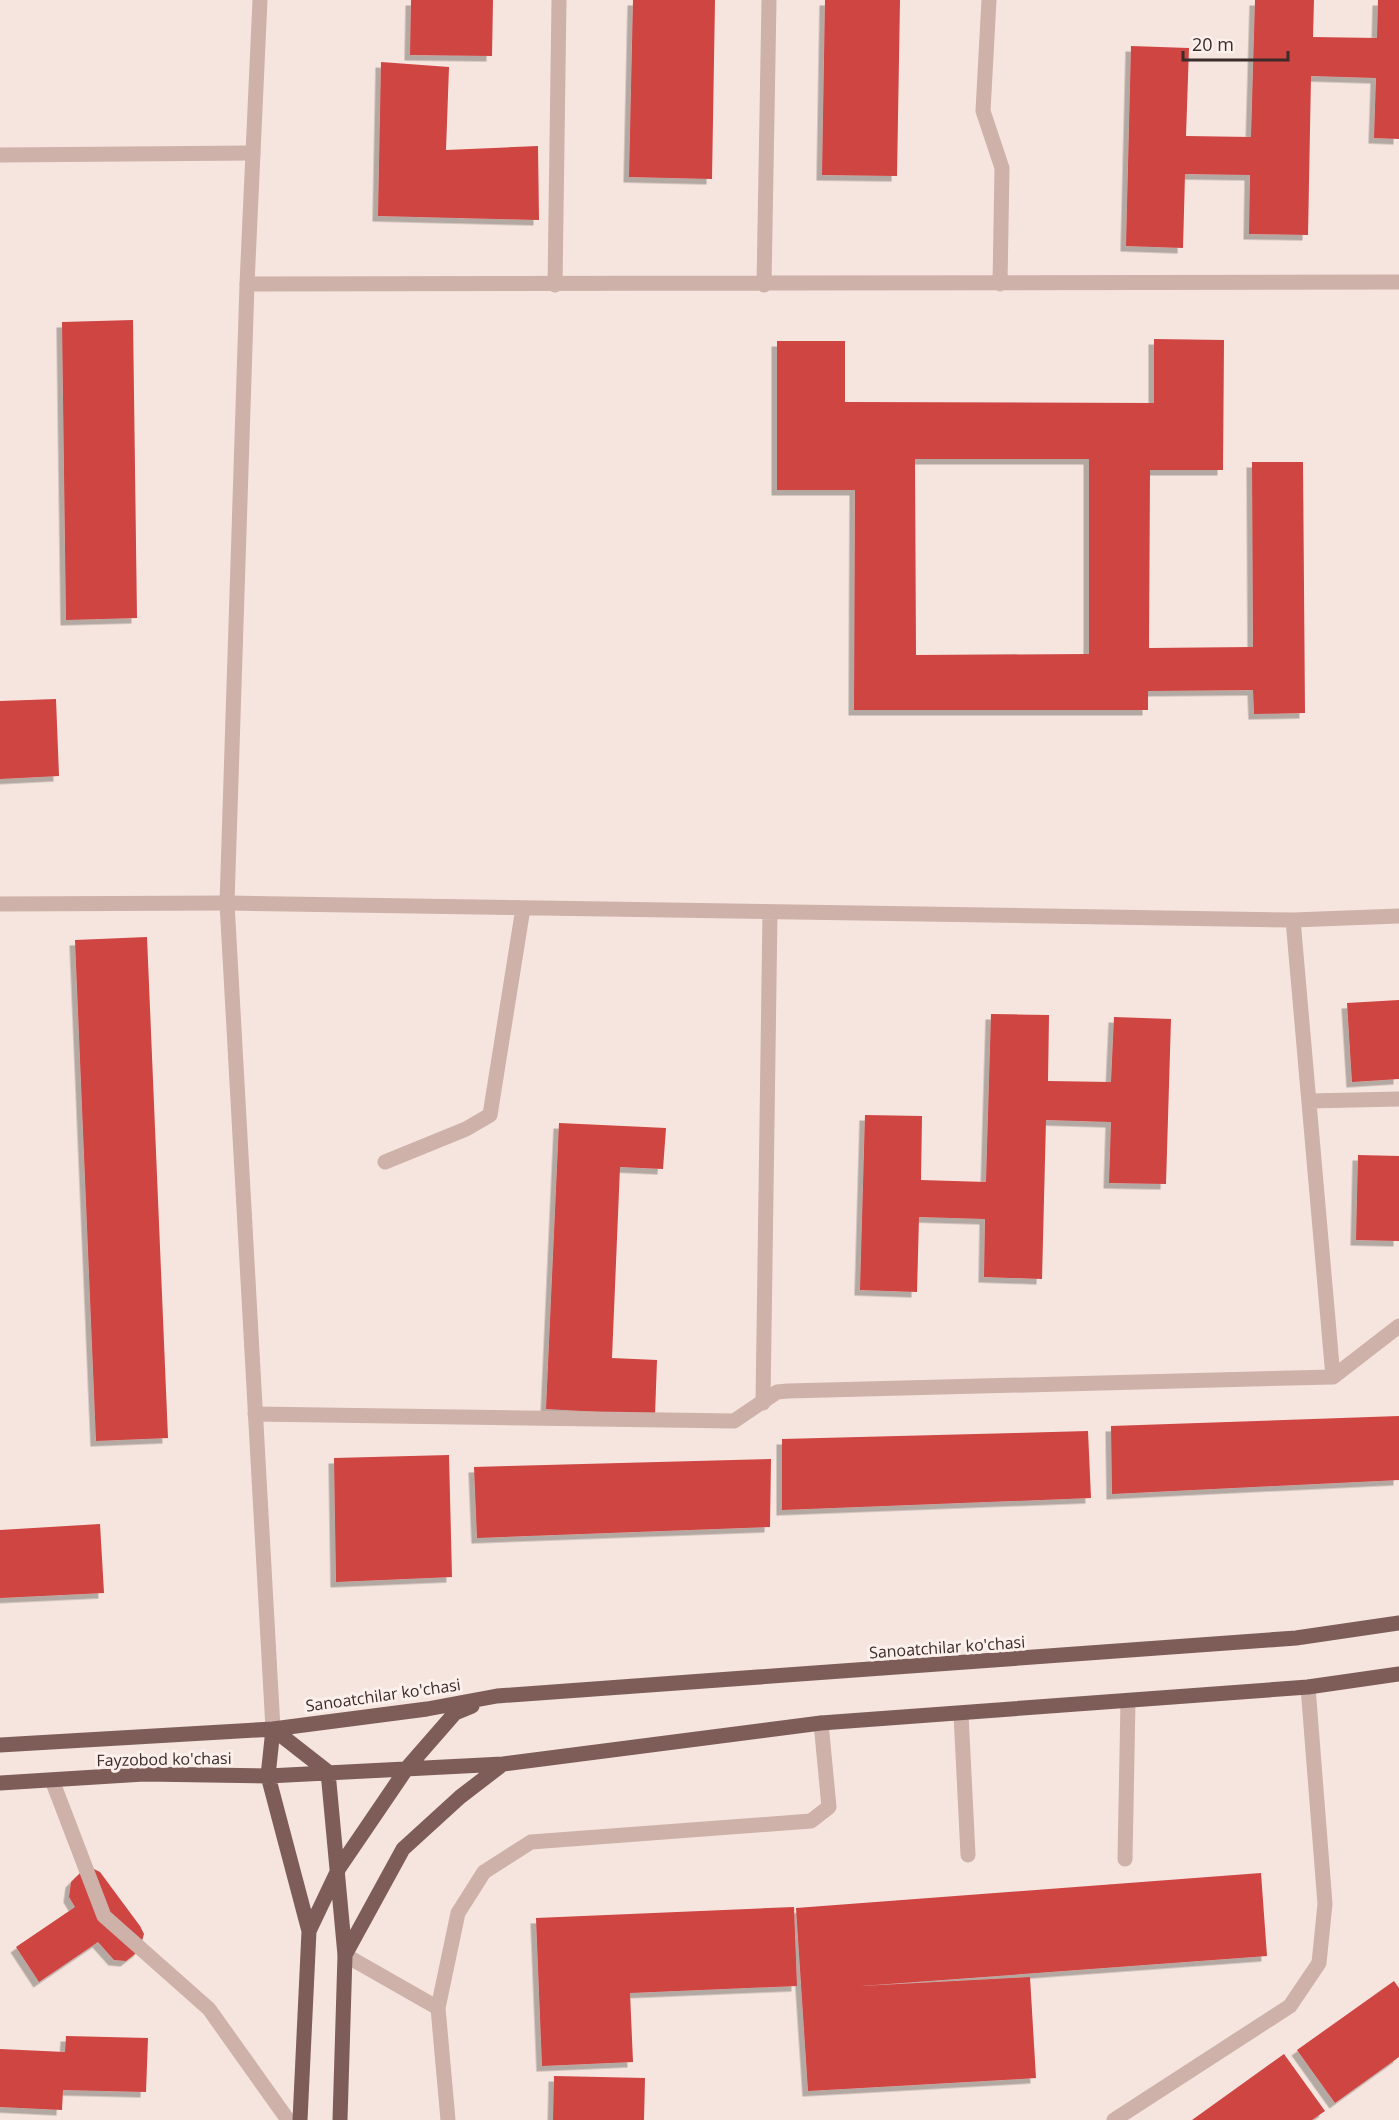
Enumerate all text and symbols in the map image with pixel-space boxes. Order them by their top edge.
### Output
scale bar [1183,24,1288,62]
text: 20 m [1192,32,1234,56]
street label: Sanoatchilar ko'chasi [868,1631,1026,1663]
street label: Sanoatchilar ko'chasi [304,1673,462,1717]
street label: Fayzobod ko'chasi [96,1747,232,1771]

